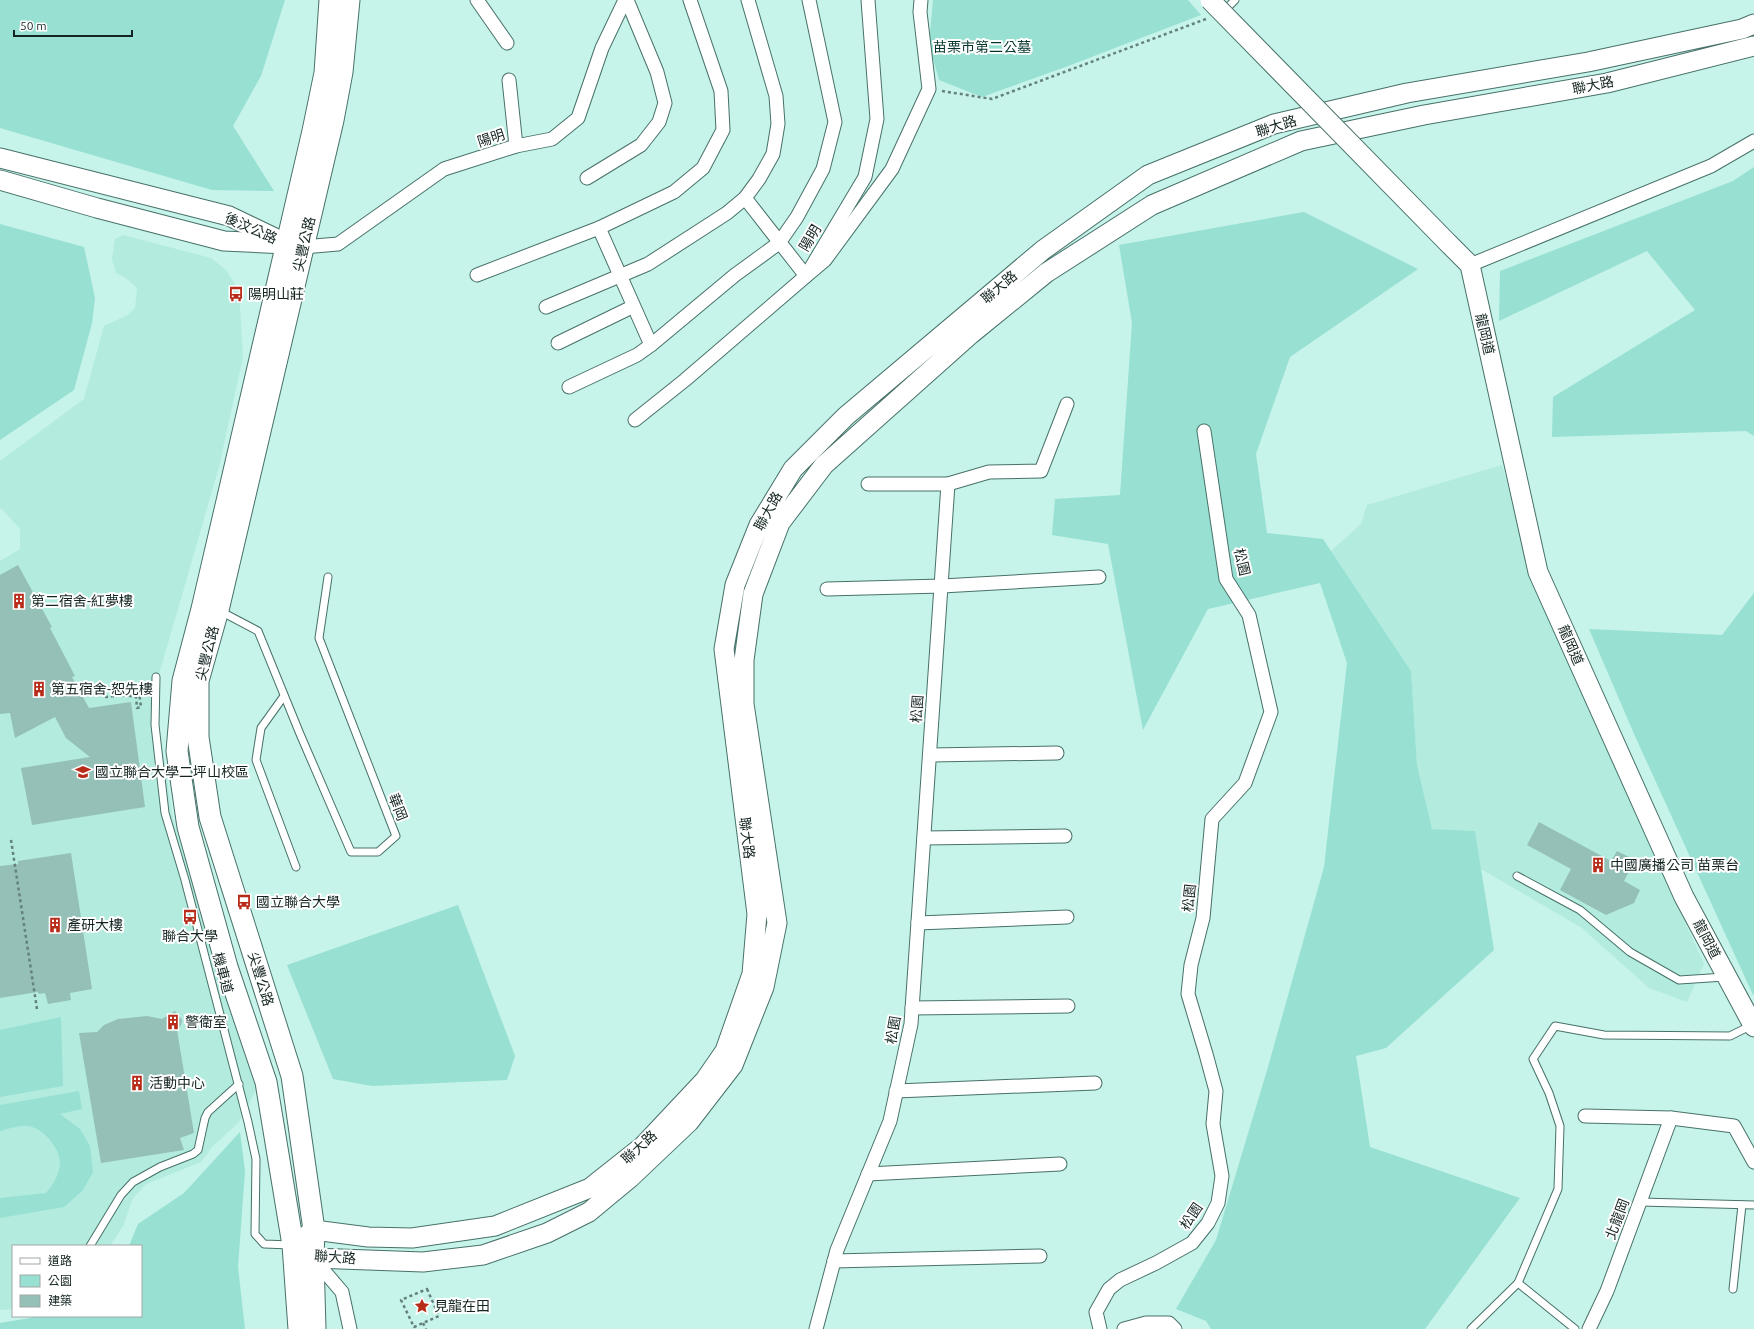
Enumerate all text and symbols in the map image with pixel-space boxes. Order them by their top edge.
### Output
scale bar [14,12,132,38]
text: 50 m [20,19,47,32]
park label: 苗栗市第二公墓 [933,39,1031,55]
street label: 聯大路 [1571,73,1615,97]
street label: 聯大路 [1254,112,1298,140]
street label: 陽明 [475,126,507,150]
street label: 後汶公路 [222,209,280,247]
street label: 尖豐公路 [290,215,318,273]
street label: 陽明 [796,222,824,254]
street label: 聯大路 [978,267,1020,307]
bus stop icon: 陽明山莊 [227,285,245,303]
place label: 陽明山莊 [248,286,304,302]
street label: 龍岡道 [1472,312,1498,356]
street label: 聯大路 [751,489,785,533]
street label: 松園 [1231,547,1253,577]
building icon: 第二宿舍-紅夢樓 [10,592,28,610]
place label: 第二宿舍-紅夢樓 [31,593,133,609]
street label: 龍岡道 [1555,623,1587,667]
street label: 尖豐公路 [192,624,222,682]
building icon: 第五宿舍-恕先樓 [30,680,48,698]
place label: 第五宿舍-恕先樓 [51,681,153,697]
street label: 松園 [908,694,926,724]
school or university icon: 國立聯合大學二坪山校區 [74,763,92,781]
place label: 國立聯合大學二坪山校區 [95,764,249,780]
street label: 華岡 [386,791,410,823]
street label: 聯大路 [737,816,757,860]
building icon: 中國廣播公司 苗栗台 [1589,856,1607,874]
place label: 中國廣播公司 苗栗台 [1610,857,1739,873]
street label: 松園 [1180,883,1198,913]
bus stop icon: 國立聯合大學 [235,893,253,911]
place label: 國立聯合大學 [256,894,340,910]
bus stop icon: 聯合大學 [181,908,199,926]
building icon: 產研大樓 [46,916,64,934]
place label: 產研大樓 [67,917,123,933]
street label: 龍岡道 [1690,917,1724,961]
place label: 聯合大學 [162,928,218,944]
street label: 尖豐公路 [245,950,277,1008]
street label: 機車道 [210,951,236,995]
building icon: 警衛室 [164,1013,182,1031]
place label: 警衛室 [185,1014,227,1030]
street label: 松園 [883,1015,903,1045]
building icon: 活動中心 [128,1074,146,1092]
place label: 活動中心 [149,1075,205,1091]
street label: 聯大路 [618,1127,660,1167]
street label: 北龍岡 [1602,1197,1632,1241]
street label: 松園 [1177,1200,1205,1232]
legend [12,1245,142,1317]
street label: 聯大路 [313,1248,357,1266]
text: 道路 [48,1254,72,1267]
text: 公園 [48,1274,72,1287]
text: 建築 [48,1294,72,1307]
place icon: 見龍在田 [413,1297,431,1315]
place label: 見龍在田 [434,1298,490,1314]

